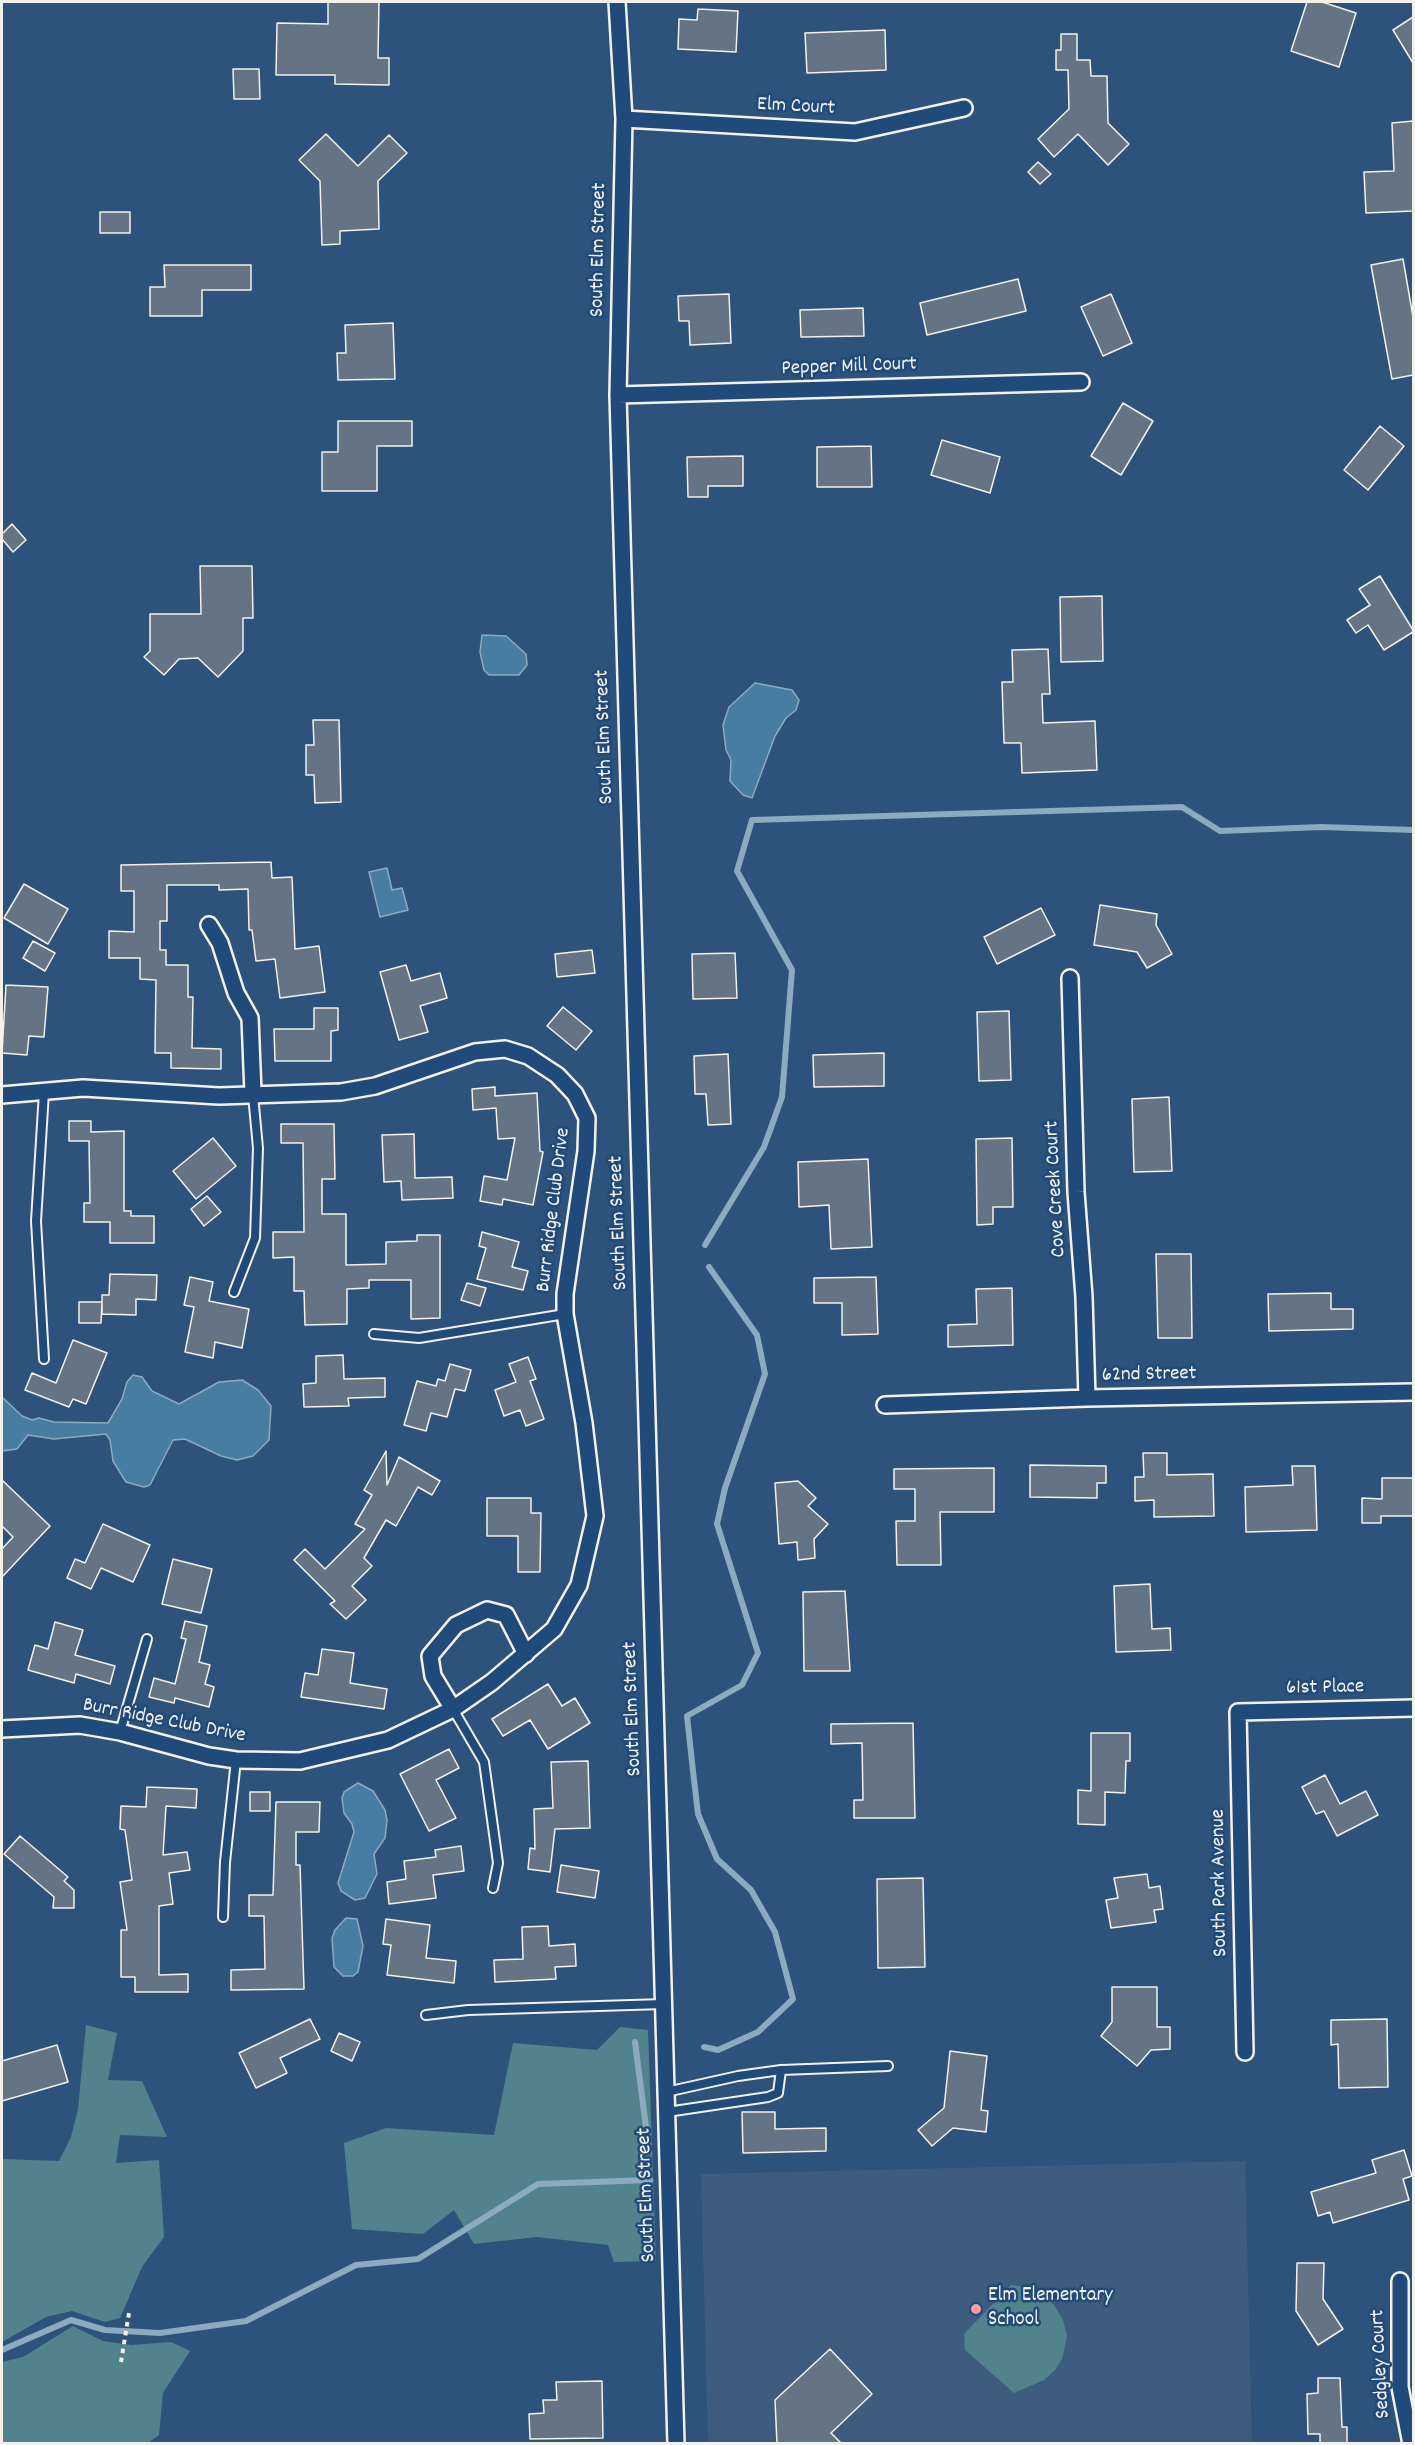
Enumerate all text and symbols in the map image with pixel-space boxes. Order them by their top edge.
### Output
street label: Elm Court [756,93,836,123]
street label: South Elm Street [586,182,614,318]
street label: Pepper Mill Court [781,353,917,383]
street label: South Elm Street [591,669,621,805]
street label: Cove Creek Court [1041,1120,1073,1258]
street label: Burr Ridge Club Drive [532,1126,578,1294]
street label: South Elm Street [605,1155,635,1291]
street label: 62nd Street [1101,1363,1197,1389]
street label: South Elm Street [619,1641,649,1777]
street label: 61st Place [1286,1676,1364,1702]
street label: Burr Ridge Club Drive [80,1694,248,1750]
street label: South Park Avenue [1207,1809,1235,1957]
street label: South Elm Street [633,2127,663,2263]
place label: Elm Elementary School [988,2284,1113,2334]
marker: Elm Elementary School [969,2302,983,2316]
street label: Sedgley Court [1367,2309,1397,2419]

